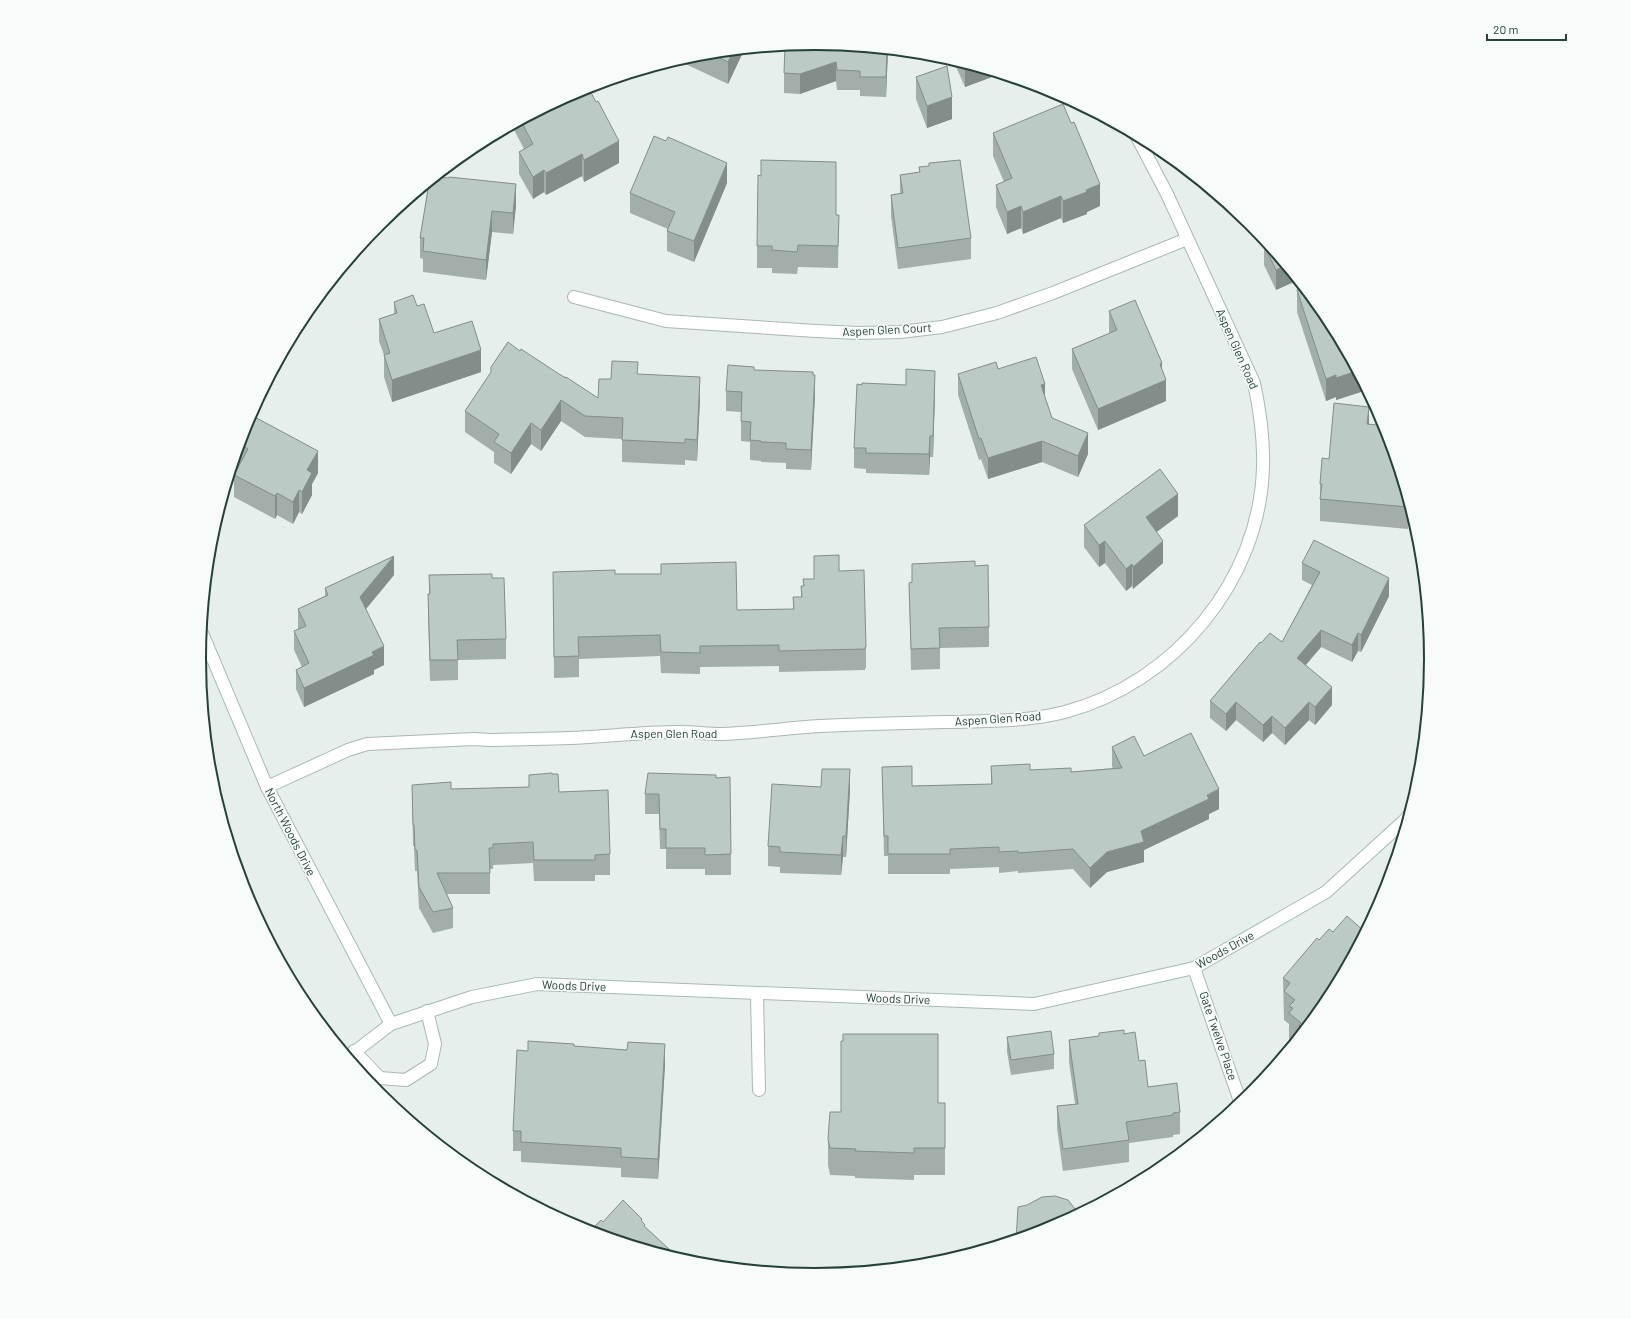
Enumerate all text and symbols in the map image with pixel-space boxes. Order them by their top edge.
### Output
scale bar [1487,16,1566,42]
text: 20 m [1493,22,1519,36]
street label: Aspen Glen Road [1214,306,1262,391]
street label: Aspen Glen Court [842,320,932,338]
street label: Aspen Glen Road [954,708,1042,728]
street label: Aspen Glen Road [631,726,717,740]
street label: North Woods Drive [263,785,319,878]
street label: Woods Drive [1193,927,1256,971]
street label: Woods Drive [542,977,607,993]
street label: Gate Twelve Place [1197,989,1241,1082]
street label: Woods Drive [866,990,931,1006]

